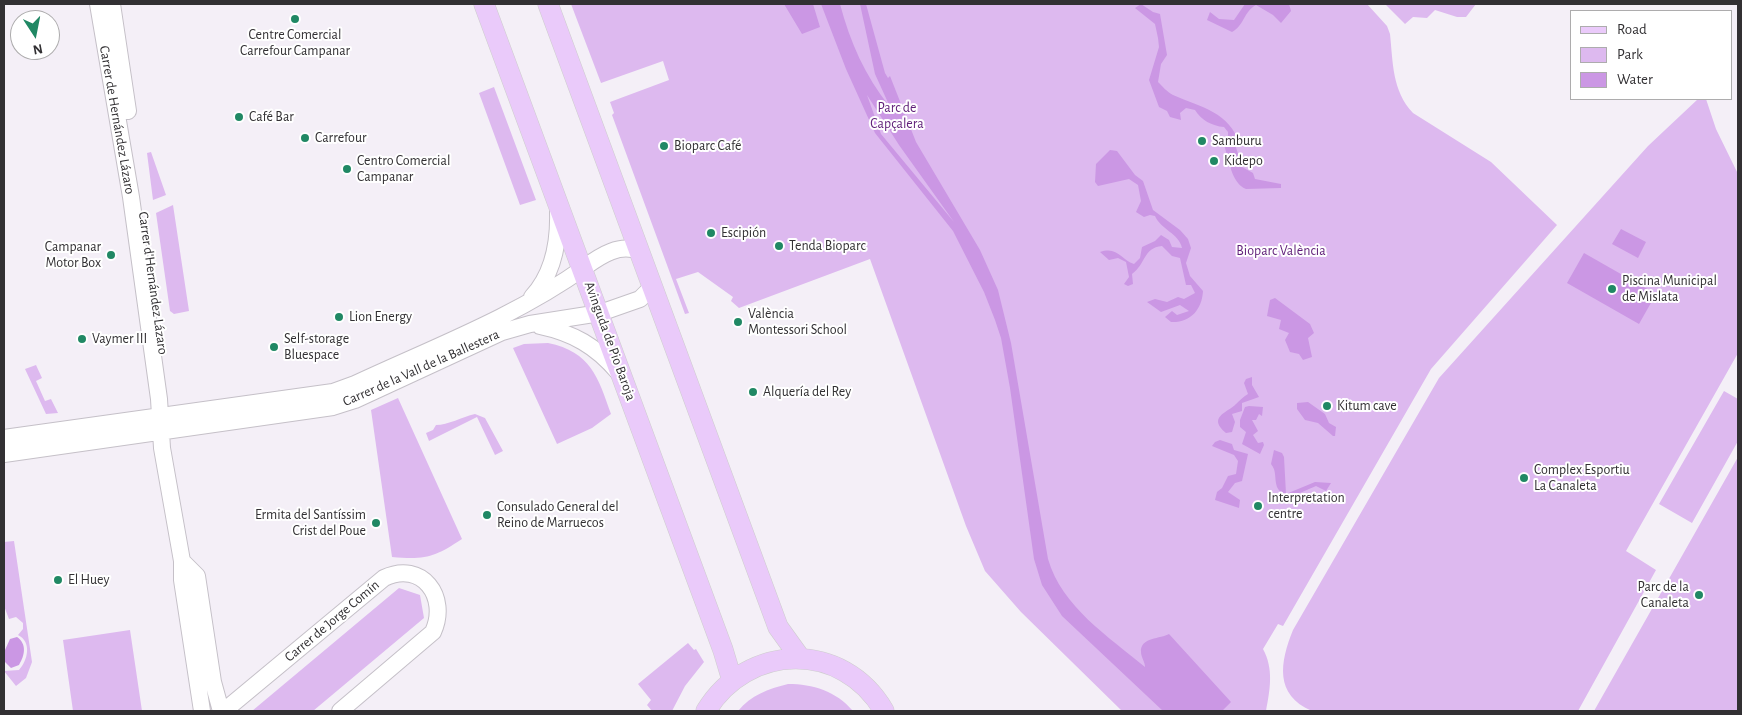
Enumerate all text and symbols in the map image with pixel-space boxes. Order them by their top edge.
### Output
north arrow [10,10,60,60]
legend [1570,10,1732,100]
marker: Centre Comercial Carrefour Campanar [289,13,301,25]
text: Road [1617,22,1647,37]
place label: Centre Comercial Carrefour Campanar [240,27,350,59]
text: N [32,41,44,57]
street label: Carrer de Hernández Lázaro [96,44,138,196]
text: Park [1617,47,1643,62]
text: Water [1617,72,1653,87]
park label: Parc de Capçalera [870,100,924,132]
place label: Café Bar [249,109,294,125]
marker: Café Bar [233,111,245,123]
place label: Carrefour [315,130,366,146]
marker: Carrefour [299,132,311,144]
place label: Samburu [1212,133,1262,149]
marker: Samburu [1196,135,1208,147]
place label: Bioparc Café [674,138,741,154]
marker: Bioparc Café [658,140,670,152]
place label: Centro Comercial Campanar [357,153,450,186]
place label: Kidepo [1224,153,1263,169]
marker: Kidepo [1208,155,1220,167]
marker: Centro Comercial Campanar [341,163,353,175]
street label: Carrer d'Hernández Lázaro [135,210,171,356]
place label: Escipión [721,225,766,241]
marker: Escipión [705,227,717,239]
place label: Tenda Bioparc [789,238,866,254]
place label: Campanar Motor Box [45,239,101,272]
marker: Tenda Bioparc [773,240,785,252]
park label: Bioparc València [1236,243,1326,259]
marker: Campanar Motor Box [105,249,117,261]
place label: Piscina Municipal de Mislata [1622,273,1717,306]
street label: Avinguda de Pio Baroja [581,279,639,403]
marker: Piscina Municipal de Mislata [1606,283,1618,295]
place label: València Montessori School [748,306,847,338]
place label: Lion Energy [349,309,412,325]
marker: Lion Energy [333,311,345,323]
marker: València Montessori School [732,316,744,328]
street label: Carrer de la Vall de la Ballestera [340,326,502,410]
place label: Vaymer III [92,331,147,347]
place label: Self-storage Bluespace [284,331,349,364]
marker: Vaymer III [76,333,88,345]
marker: Self-storage Bluespace [268,341,280,353]
place label: Alquería del Rey [763,384,851,400]
marker: Alquería del Rey [747,386,759,398]
place label: Kitum cave [1337,398,1397,414]
marker: Kitum cave [1321,400,1333,412]
place label: Complex Esportiu La Canaleta [1534,462,1630,494]
marker: Complex Esportiu La Canaleta [1518,472,1530,484]
place label: Interpretation centre [1268,490,1345,522]
place label: Consulado General del Reino de Marruecos [497,499,619,532]
marker: Interpretation centre [1252,500,1264,512]
place label: Ermita del Santíssim Crist del Poue [255,507,366,540]
marker: Consulado General del Reino de Marruecos [481,509,493,521]
marker: Ermita del Santíssim Crist del Poue [370,517,382,529]
place label: El Huey [68,572,109,588]
marker: El Huey [52,574,64,586]
street label: Carrer de Jorge Comín [281,577,383,665]
place label: Parc de la Canaleta [1638,579,1689,612]
marker: Parc de la Canaleta [1693,589,1705,601]

